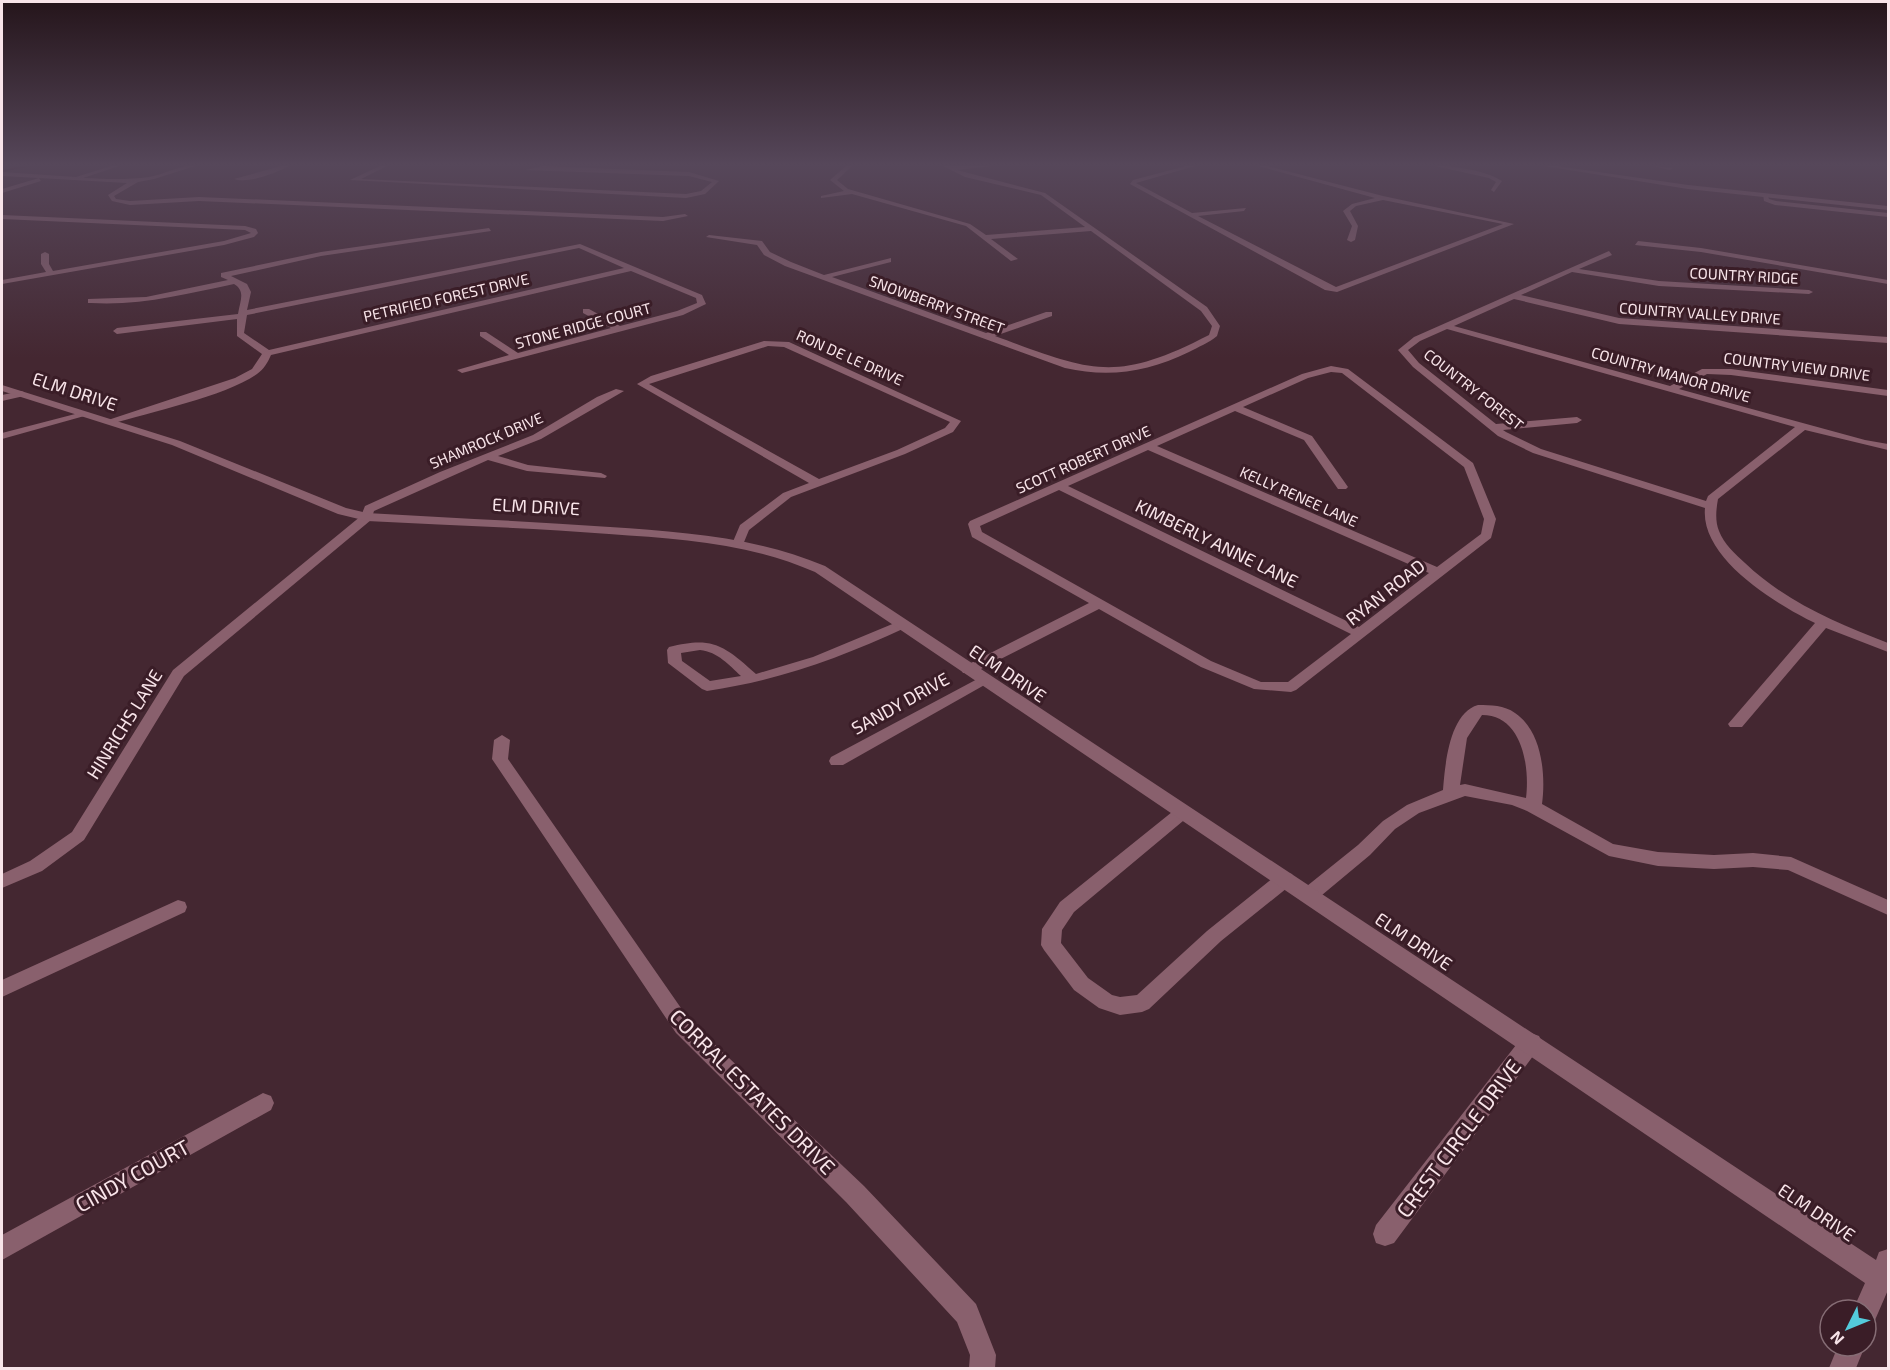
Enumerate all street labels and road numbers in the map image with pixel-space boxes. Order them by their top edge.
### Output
street label: COUNTRY RIDGE [1689,263,1799,287]
street label: PETRIFIED FOREST DRIVE [361,269,531,325]
street label: SNOWBERRY STREET [867,271,1007,337]
street label: STONE RIDGE COURT [513,298,653,352]
street label: COUNTRY VALLEY DRIVE [1619,298,1781,328]
street label: RON DE LE DRIVE [794,325,906,389]
street label: COUNTRY MANOR DRIVE [1589,343,1753,405]
street label: COUNTRY FOREST [1421,345,1527,434]
street label: COUNTRY VIEW DRIVE [1723,348,1871,384]
street label: ELM DRIVE [30,367,120,415]
street label: SHAMROCK DRIVE [427,408,545,472]
street label: SCOTT ROBERT DRIVE [1013,421,1153,497]
street label: KELLY RENEE LANE [1237,462,1361,530]
street label: ELM DRIVE [492,493,580,519]
street label: KIMBERLY ANNE LANE [1132,494,1302,592]
street label: RYAN ROAD [1341,554,1429,630]
street label: ELM DRIVE [965,639,1051,707]
street label: HINRICHS LANE [82,665,166,783]
street label: SANDY DRIVE [847,667,953,739]
street label: ELM DRIVE [1371,907,1457,975]
street label: CORRAL ESTATES DRIVE [665,1003,841,1179]
street label: CREST CIRCLE DRIVE [1390,1054,1526,1222]
street label: CINDY COURT [71,1133,193,1217]
street label: ELM DRIVE [1774,1178,1860,1246]

